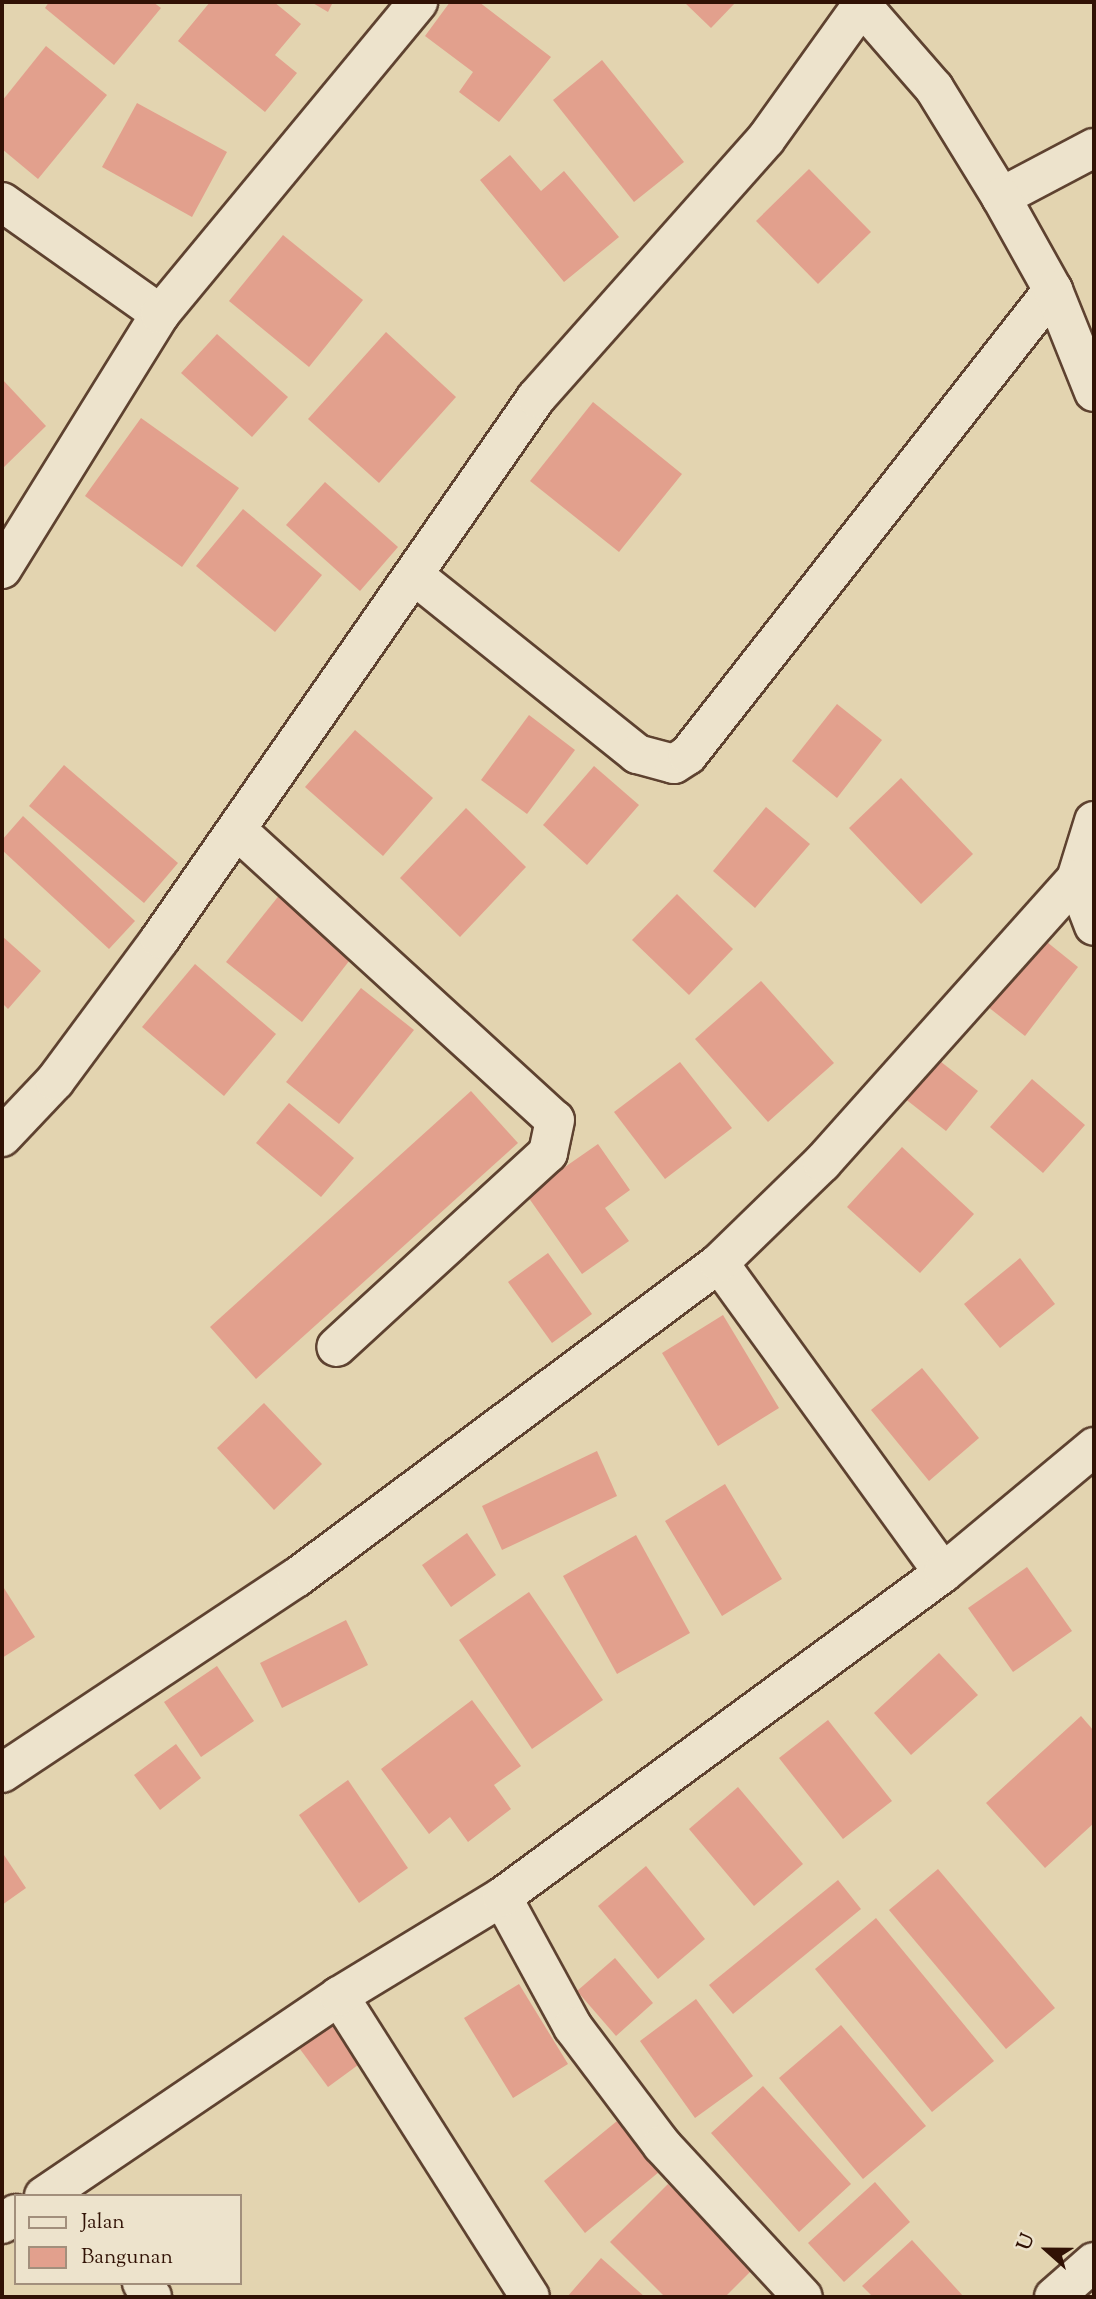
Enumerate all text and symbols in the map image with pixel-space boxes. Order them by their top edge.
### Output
legend [14,2194,242,2285]
text: Jalan [81,2208,125,2238]
north arrow [1012,2215,1082,2285]
text: U [1012,2230,1042,2254]
text: Bangunan [81,2243,173,2273]

